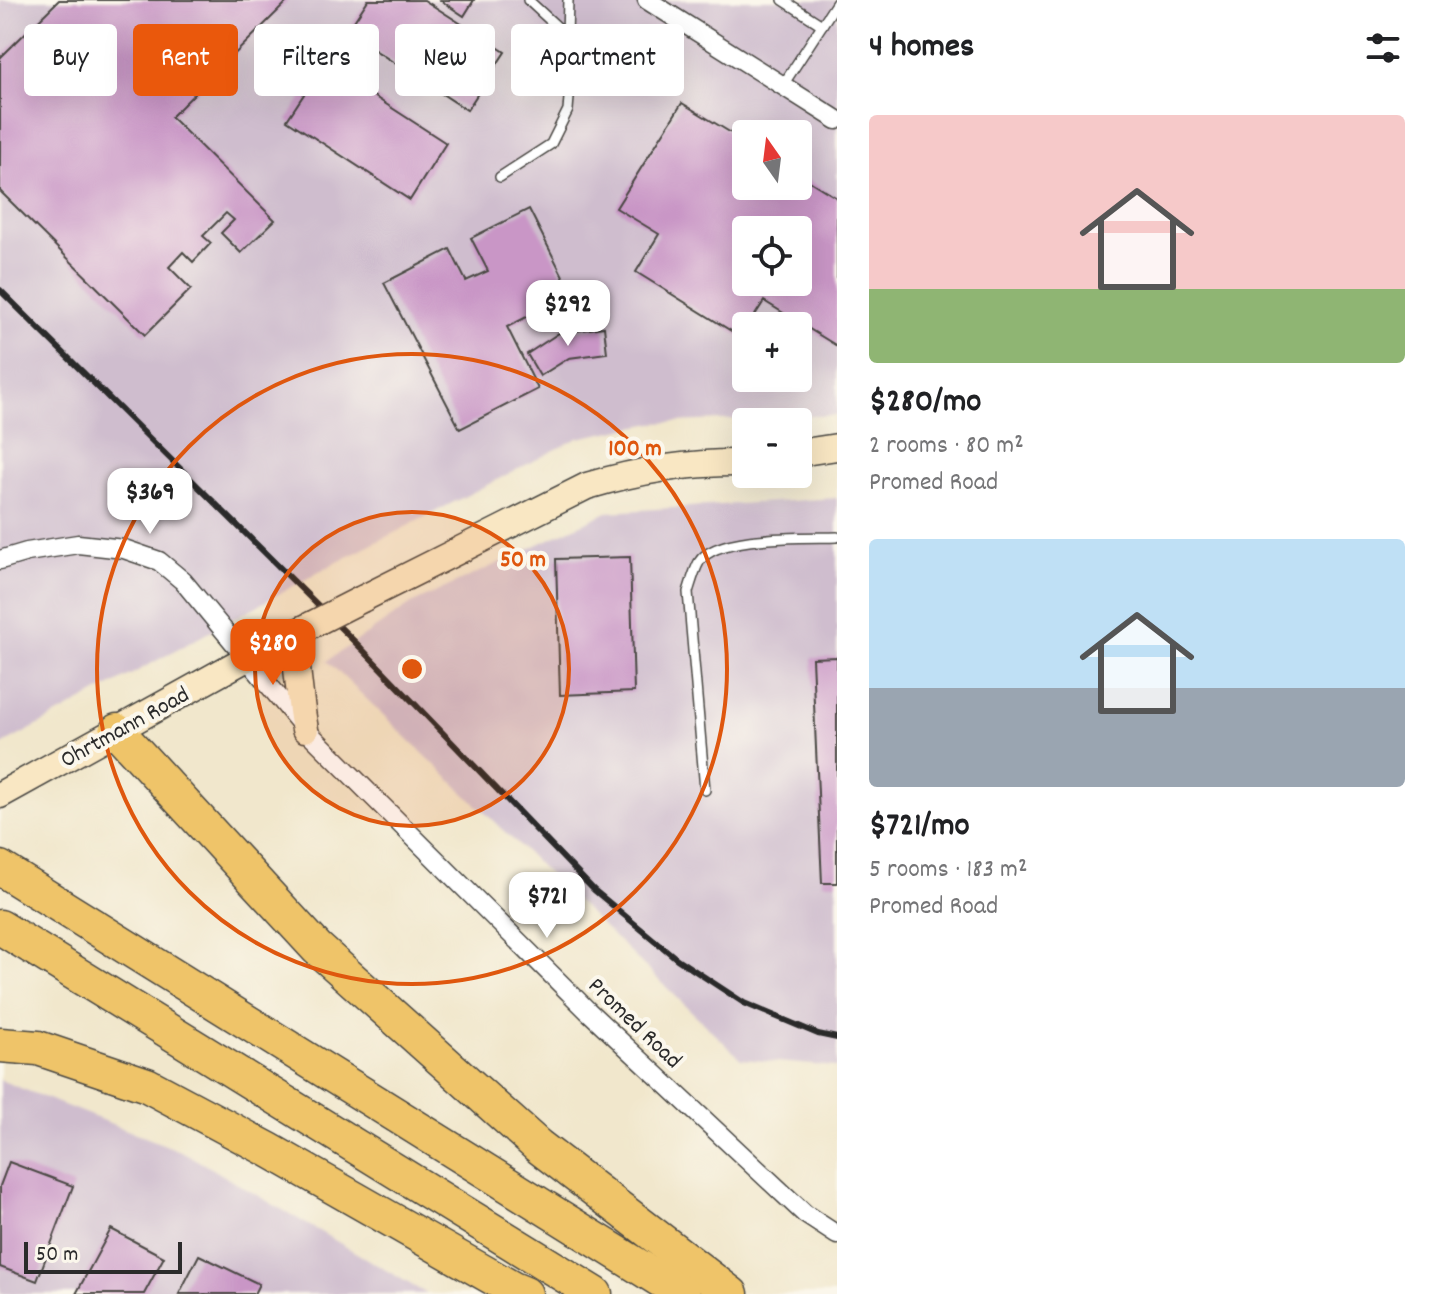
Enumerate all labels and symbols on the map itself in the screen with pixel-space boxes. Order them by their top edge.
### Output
north arrow [732,120,812,200]
pin: $292 [521,280,615,348]
text: 100 m [608,433,662,467]
pin: $369 [103,468,197,536]
text: 50 m [500,544,546,578]
pin: $280 [226,619,320,687]
centre of rings [398,655,426,683]
street label: Ohrtmann Road [55,679,196,778]
pin: $721 [500,872,594,940]
street label: Promed Road [579,971,689,1078]
scale bar [24,1238,182,1274]

